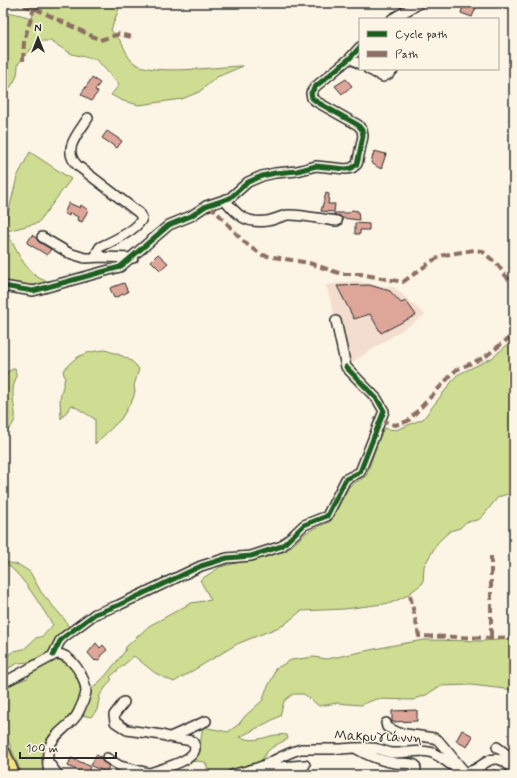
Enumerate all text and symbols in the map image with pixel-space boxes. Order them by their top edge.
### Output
north arrow [18,18,58,58]
legend [359,18,499,70]
text: N [34,22,42,36]
text: Cycle path [395,27,447,43]
text: Path [395,47,418,63]
street label: Μακρυγιάννη [334,726,422,748]
scale bar [20,734,116,760]
text: 100 m [26,741,58,757]

